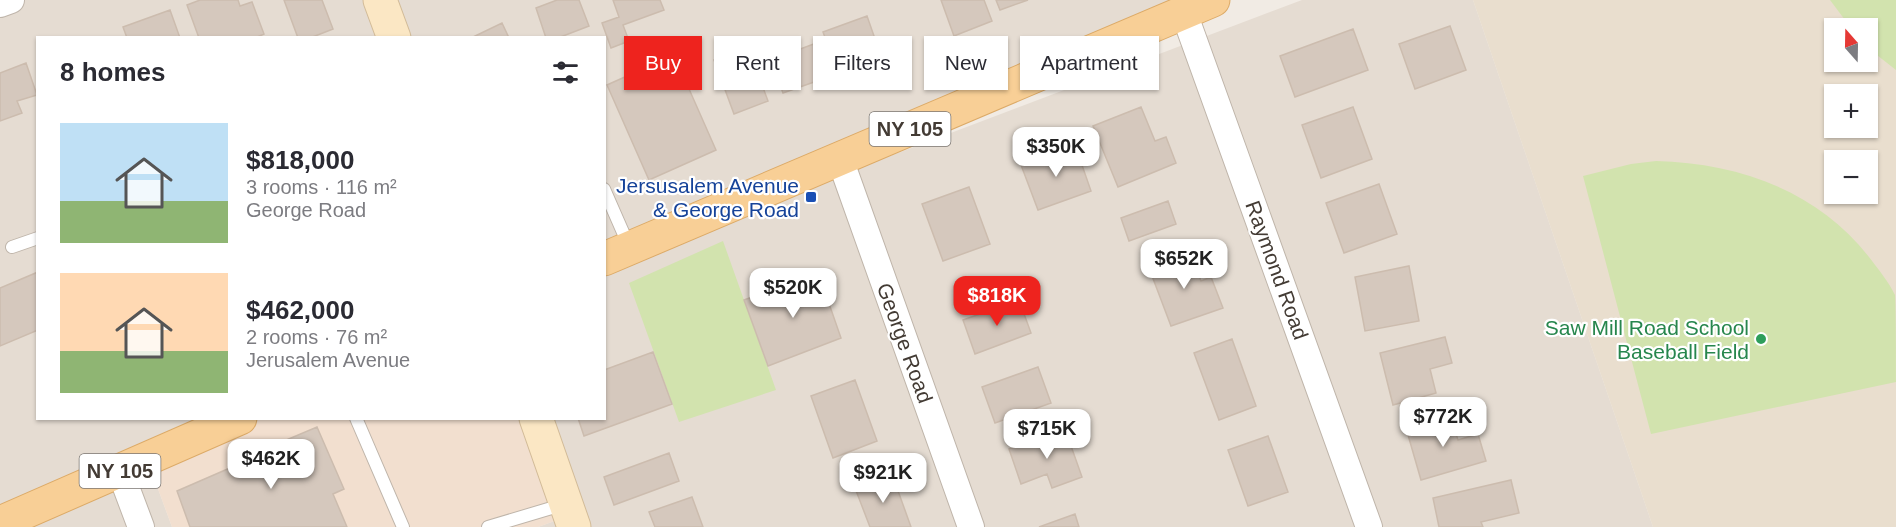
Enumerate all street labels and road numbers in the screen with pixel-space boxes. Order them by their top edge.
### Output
road number: NY 105 [870,112,950,146]
street label: Raymond Road [1241,198,1313,342]
street label: George Road [873,280,937,406]
road number: NY 105 [80,454,160,488]

